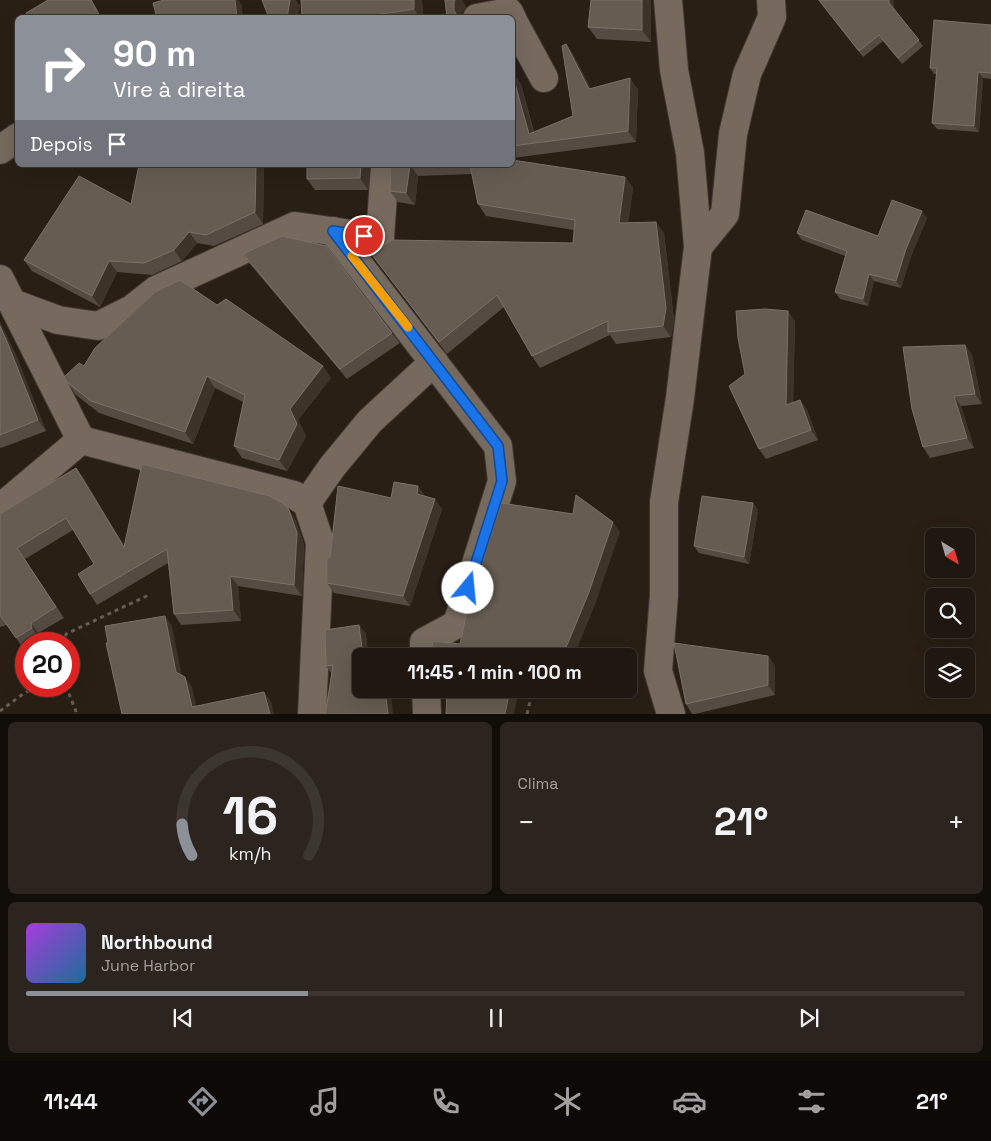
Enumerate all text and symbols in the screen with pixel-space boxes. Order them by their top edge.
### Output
text: 90 m [113,32,196,76]
icon: right [30,35,95,100]
text: Vire à direita [113,75,245,103]
icon: arrive [103,130,131,158]
text: Depois [30,132,93,157]
pin [343,215,385,257]
icon: arrive [350,222,378,250]
north arrow [925,528,975,578]
map controls [925,528,975,698]
position arrow [441,561,493,613]
button: search [925,588,975,638]
speed limit sign: 20 [15,632,80,697]
button: layers [925,648,975,698]
text: 11:45 · 1 min · 100 m [407,660,582,685]
text: Clima [518,773,559,794]
text: 16 [222,783,278,849]
text: 21° [714,798,769,846]
text: − [518,804,535,840]
text: + [948,804,965,840]
text: km/h [228,842,271,865]
text: Northbound [101,930,213,955]
text: June Harbor [101,955,195,976]
icon: previous [169,1004,197,1032]
icon: pause [482,1004,510,1032]
icon: next [795,1004,823,1032]
icon: directions [185,1084,220,1119]
icon: music [307,1084,342,1119]
icon: phone [428,1084,463,1119]
icon: climate [550,1084,585,1119]
icon: car [672,1084,707,1119]
icon: filters [794,1084,829,1119]
text: 11:44 [43,1087,98,1115]
text: 21° [916,1087,948,1115]

